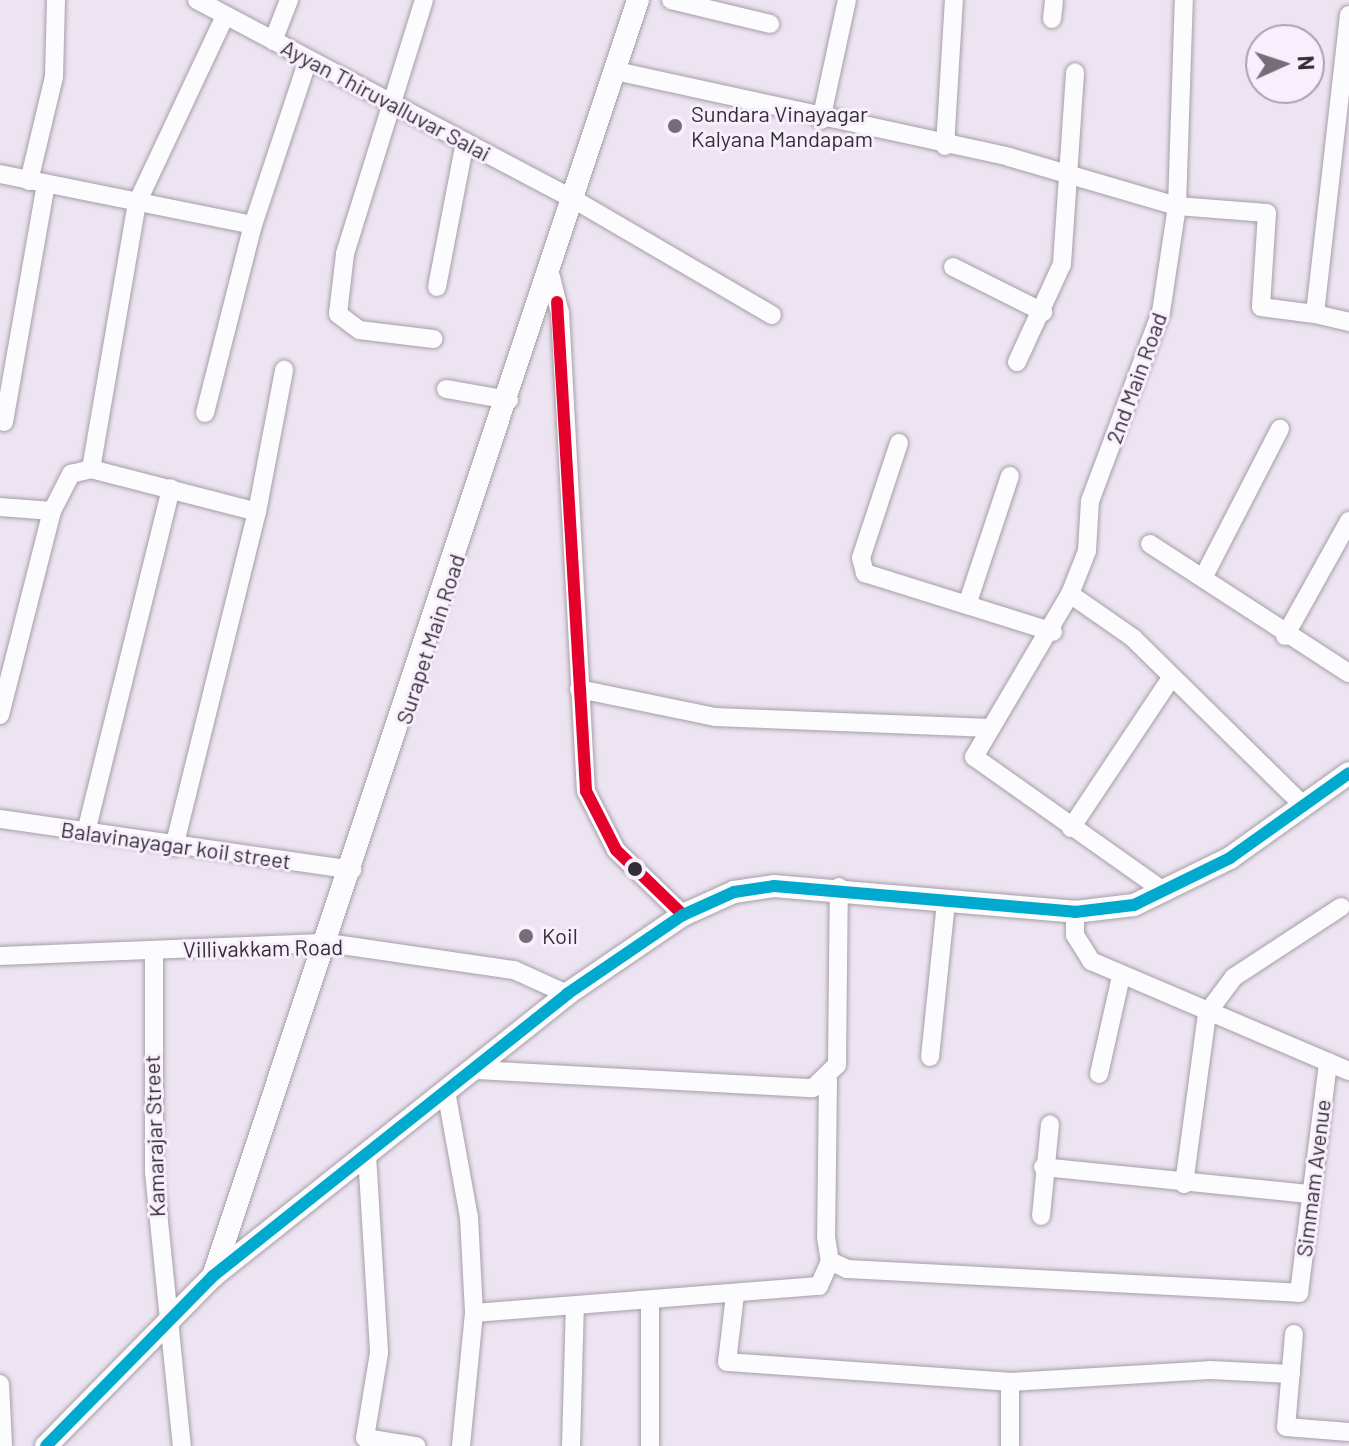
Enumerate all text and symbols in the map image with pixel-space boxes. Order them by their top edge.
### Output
north arrow [1245,24,1325,104]
street label: Ayyan Thiruvalluvar Salai [277,34,495,166]
text: N [1294,55,1320,71]
place label: Sundara Vinayagar Kalyana Mandapam [691,100,873,152]
marker: Sundara Vinayagar Kalyana Mandapam [666,117,684,135]
street label: 2nd Main Road [1100,309,1172,447]
street label: Surapet Main Road [390,551,470,727]
street label: Balavinayagar koil street [59,816,293,874]
unlabelled marker [627,861,643,877]
place label: Koil [542,923,578,949]
marker: Koil [517,927,535,945]
street label: Villivakkam Road [183,933,343,963]
street label: Kamarajar Street [138,1054,170,1218]
street label: Simmam Avenue [1290,1098,1336,1258]

